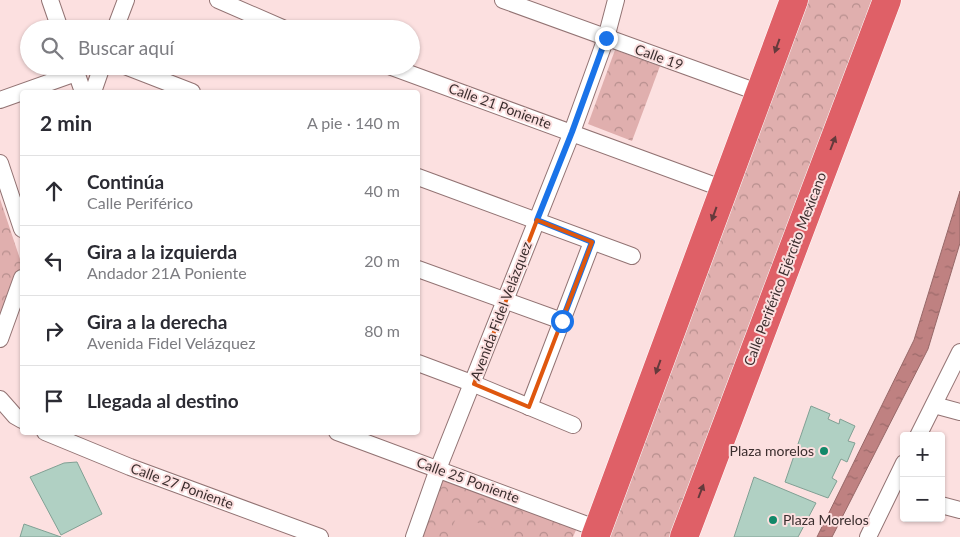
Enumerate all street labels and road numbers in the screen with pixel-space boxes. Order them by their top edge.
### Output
street label: Calle 19 [633,40,686,73]
street label: Calle 21 Poniente [446,79,554,132]
street label: Calle Periférico Ejército Mexicano [740,169,829,368]
street label: Avenida Fidel Velázquez [466,239,535,383]
street label: Calle 25 Poniente [414,453,522,506]
street label: Calle 27 Poniente [128,459,236,512]

